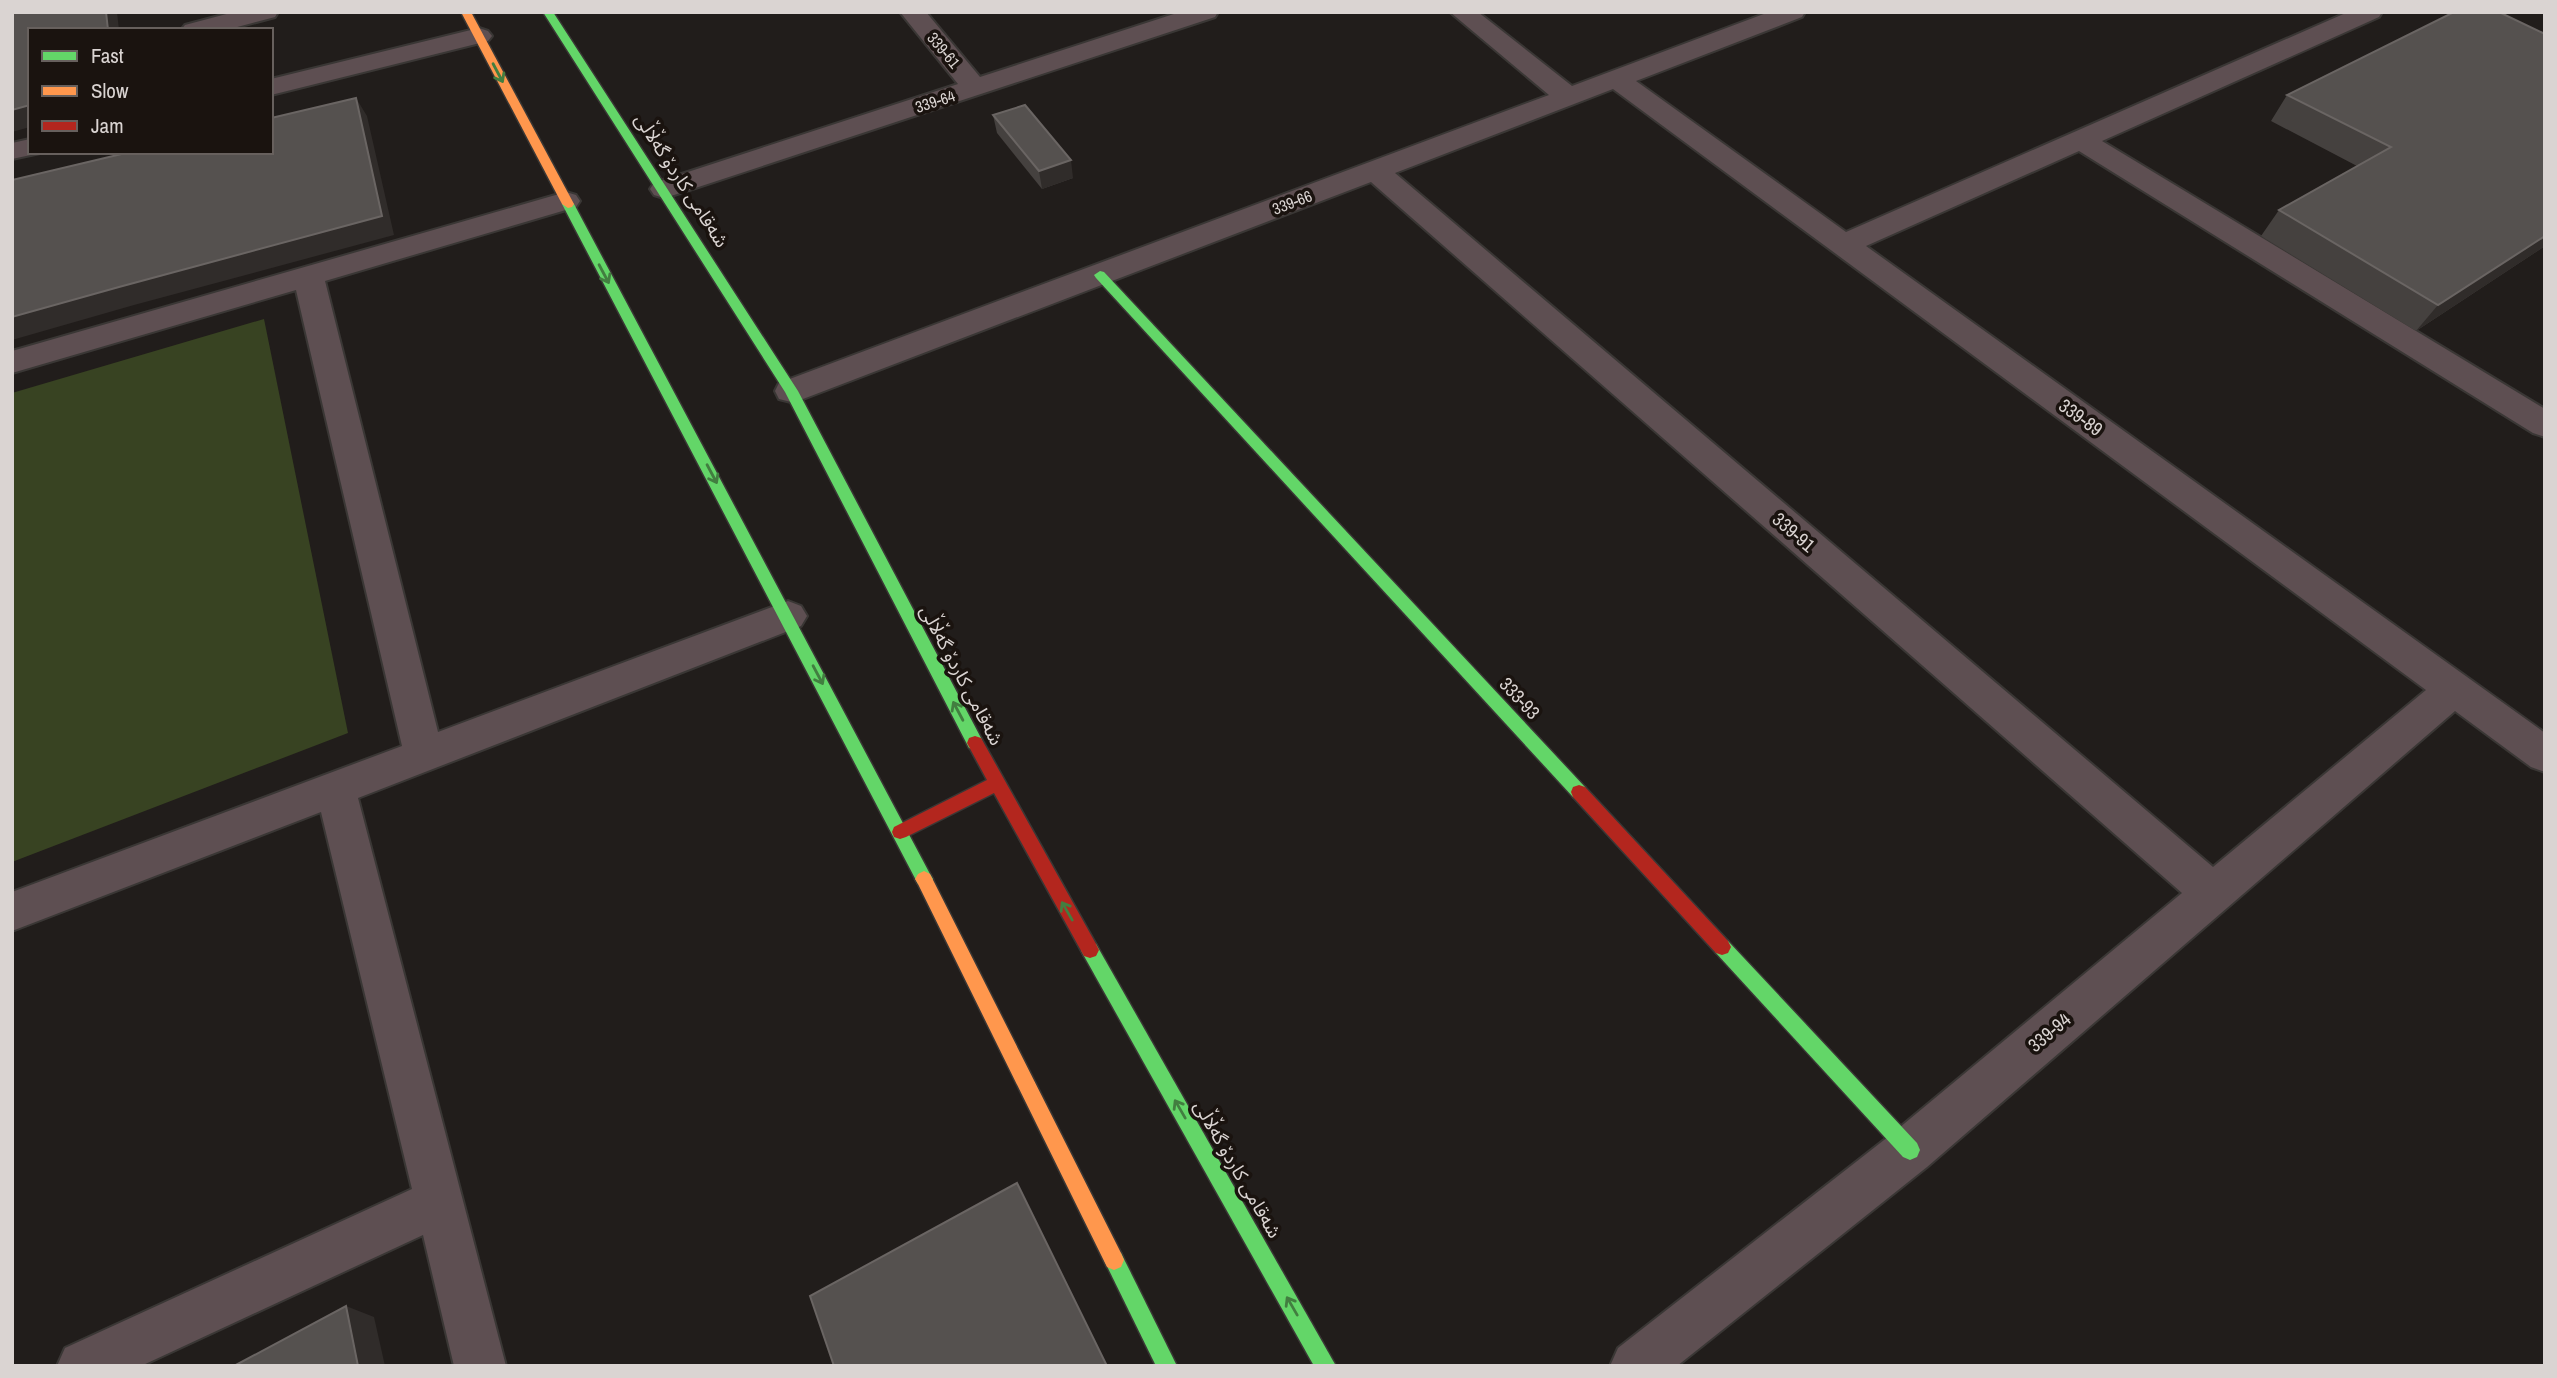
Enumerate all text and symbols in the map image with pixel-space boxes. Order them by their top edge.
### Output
street label: 339-61 [922,27,966,73]
legend [28,28,273,154]
text: Fast [91,41,124,70]
one-way arrow [492,62,505,83]
text: Slow [91,76,129,105]
street label: 339-64 [912,84,958,118]
street label: شەقامی کاردۆ گەڵاڵی [629,108,735,252]
text: Jam [91,111,124,140]
street label: 339-66 [1269,184,1315,220]
one-way arrow [598,263,612,284]
street label: 339-89 [2054,392,2108,442]
one-way arrow [705,464,719,484]
street label: 339-91 [1767,506,1821,558]
street label: شەقامی کاردۆ گەڵاڵی [914,600,1010,750]
one-way arrow [812,664,826,685]
street label: 333-93 [1494,671,1546,725]
one-way arrow [950,702,964,722]
one-way arrow [1060,901,1074,921]
street label: 339-94 [2022,1006,2076,1058]
street label: شەقامی کاردۆ گەڵاڵی [1188,1095,1288,1243]
one-way arrow [1173,1099,1187,1119]
one-way arrow [1285,1297,1299,1317]

